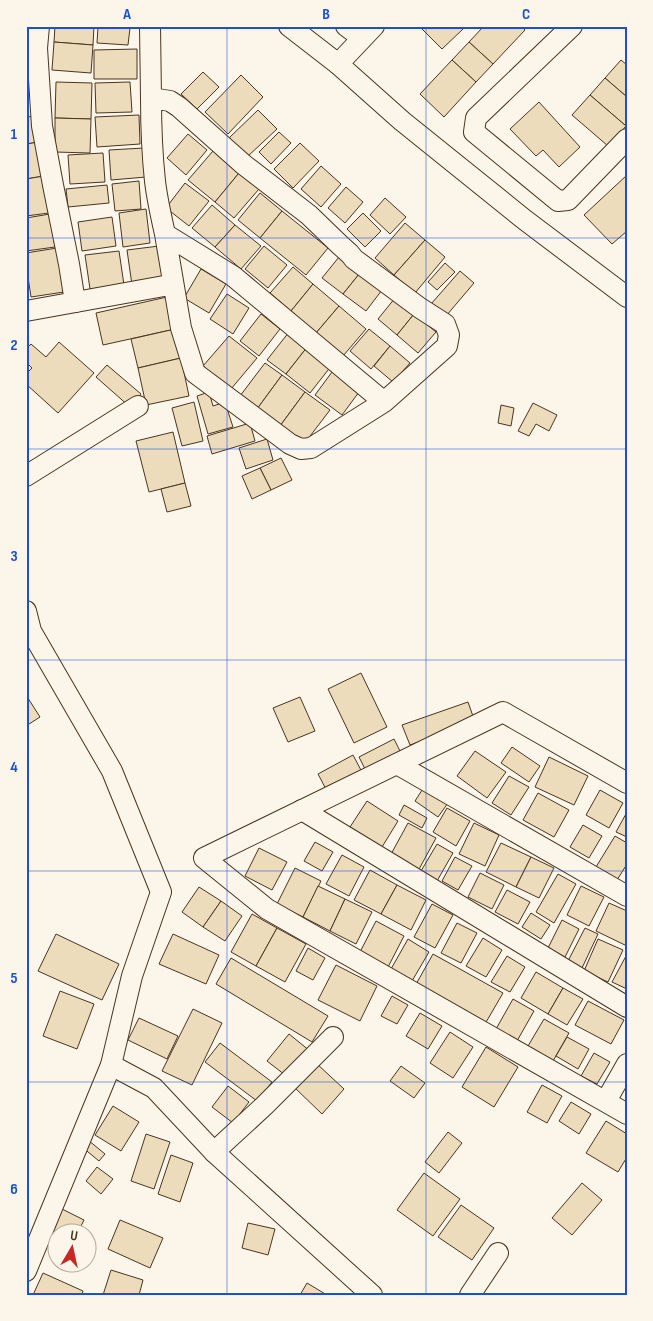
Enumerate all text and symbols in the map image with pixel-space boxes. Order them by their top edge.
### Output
text: A [122,5,131,24]
text: B [322,5,330,24]
text: C [522,5,530,24]
text: 1 [11,125,18,144]
text: 2 [10,336,18,355]
text: 3 [10,547,18,566]
text: 4 [10,758,18,777]
text: 5 [10,969,18,988]
text: 6 [10,1180,18,1199]
north arrow [48,1224,98,1274]
text: U [69,1227,79,1245]

